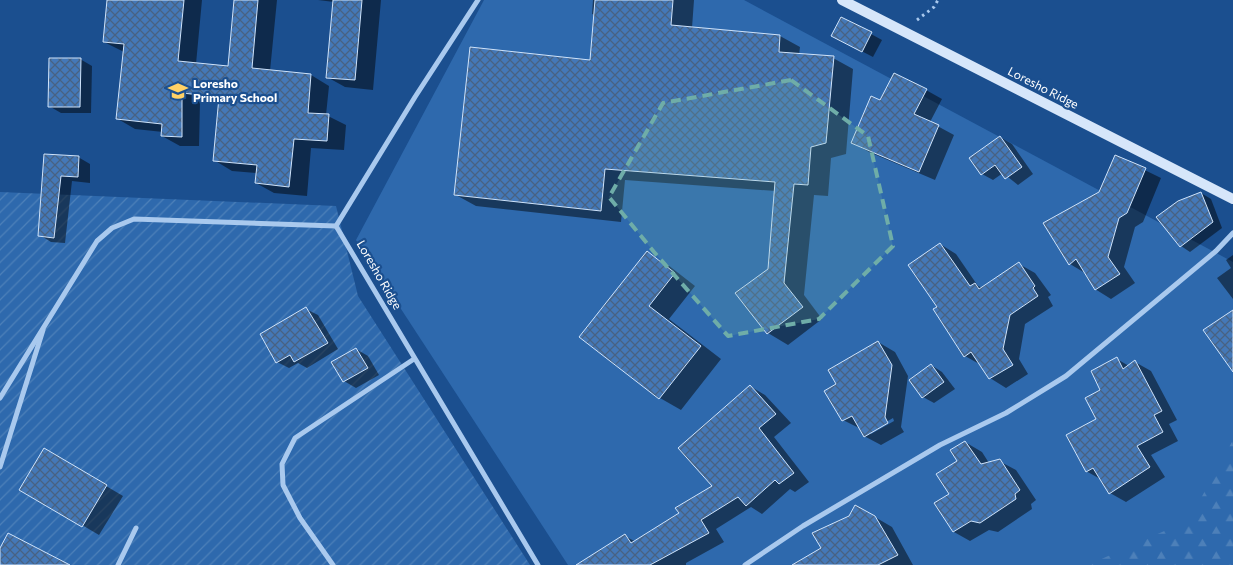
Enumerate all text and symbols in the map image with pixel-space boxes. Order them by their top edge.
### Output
street label: Loresho Ridge [1006,63,1081,111]
place label: Loresho Primary School [193,76,277,104]
school or university icon: Loresho Primary School [167,80,189,102]
street label: Loresho Ridge [354,237,405,312]

